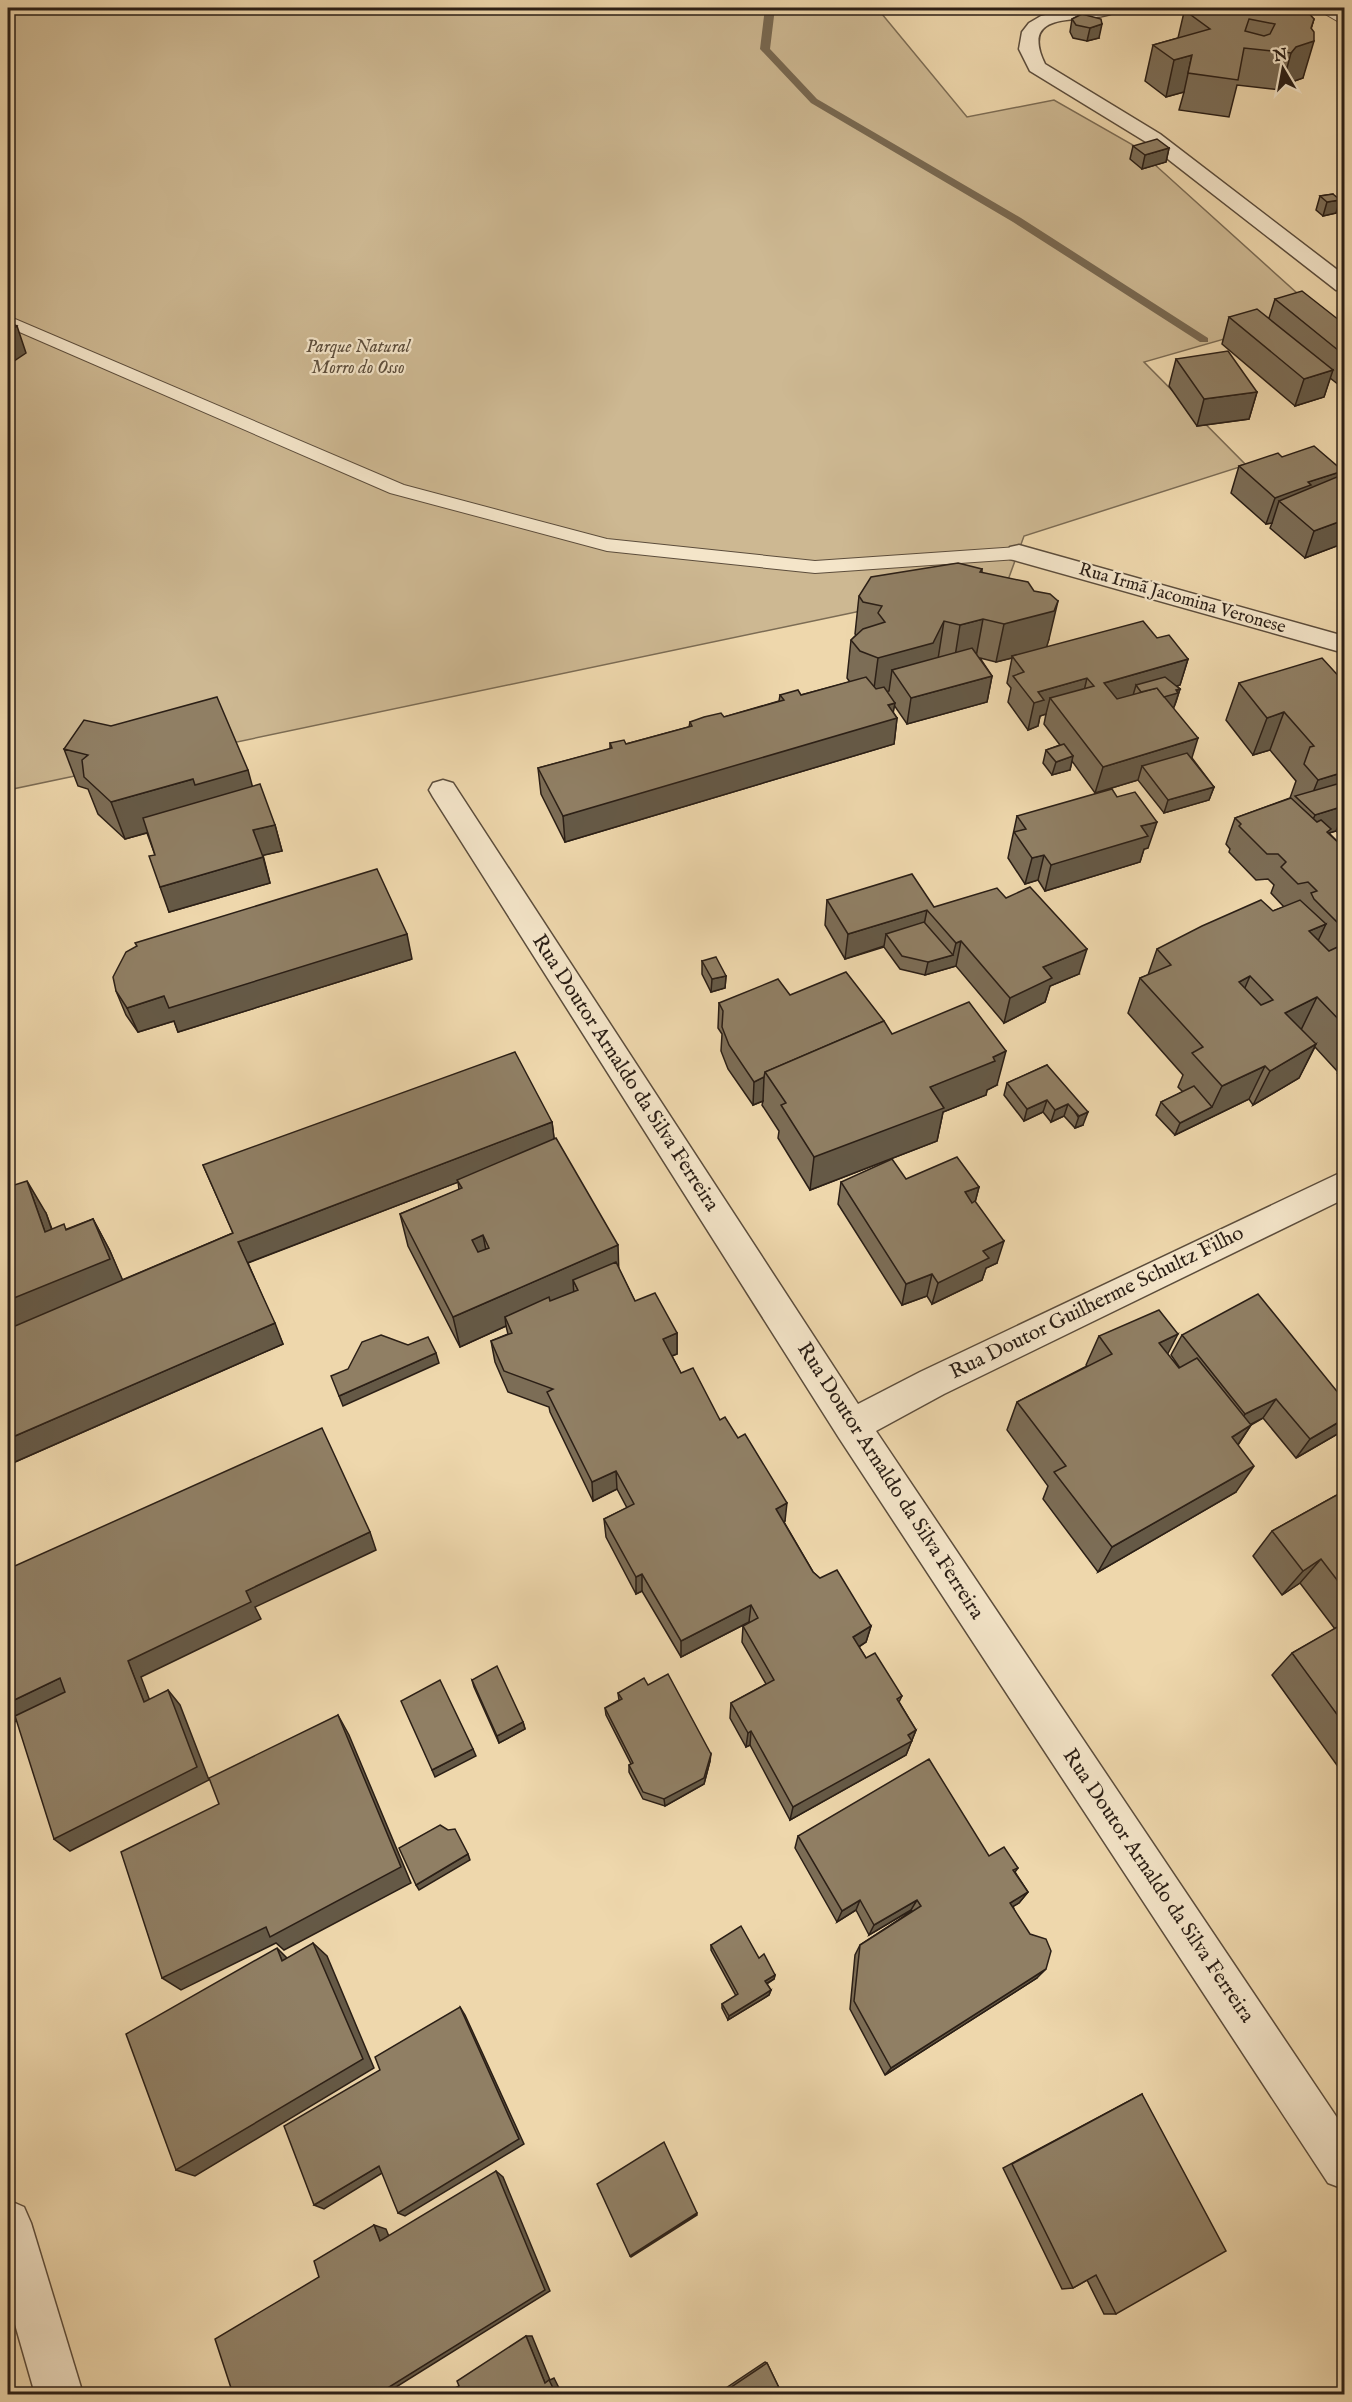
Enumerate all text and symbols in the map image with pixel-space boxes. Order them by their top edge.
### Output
north arrow [1253,39,1313,99]
text: N [1271,45,1289,67]
park label: Parque Natural Morro do Osso [306,336,412,380]
street label: Rua Irmã Jacomina Veronese [1076,558,1288,640]
street label: Rua Doutor Arnaldo da Silva Ferreira [525,929,725,1217]
street label: Rua Doutor Guilherme Schultz Filho [945,1220,1249,1386]
street label: Rua Doutor Arnaldo da Silva Ferreira [790,1337,990,1625]
street label: Rua Doutor Arnaldo da Silva Ferreira [1056,1744,1261,2029]

